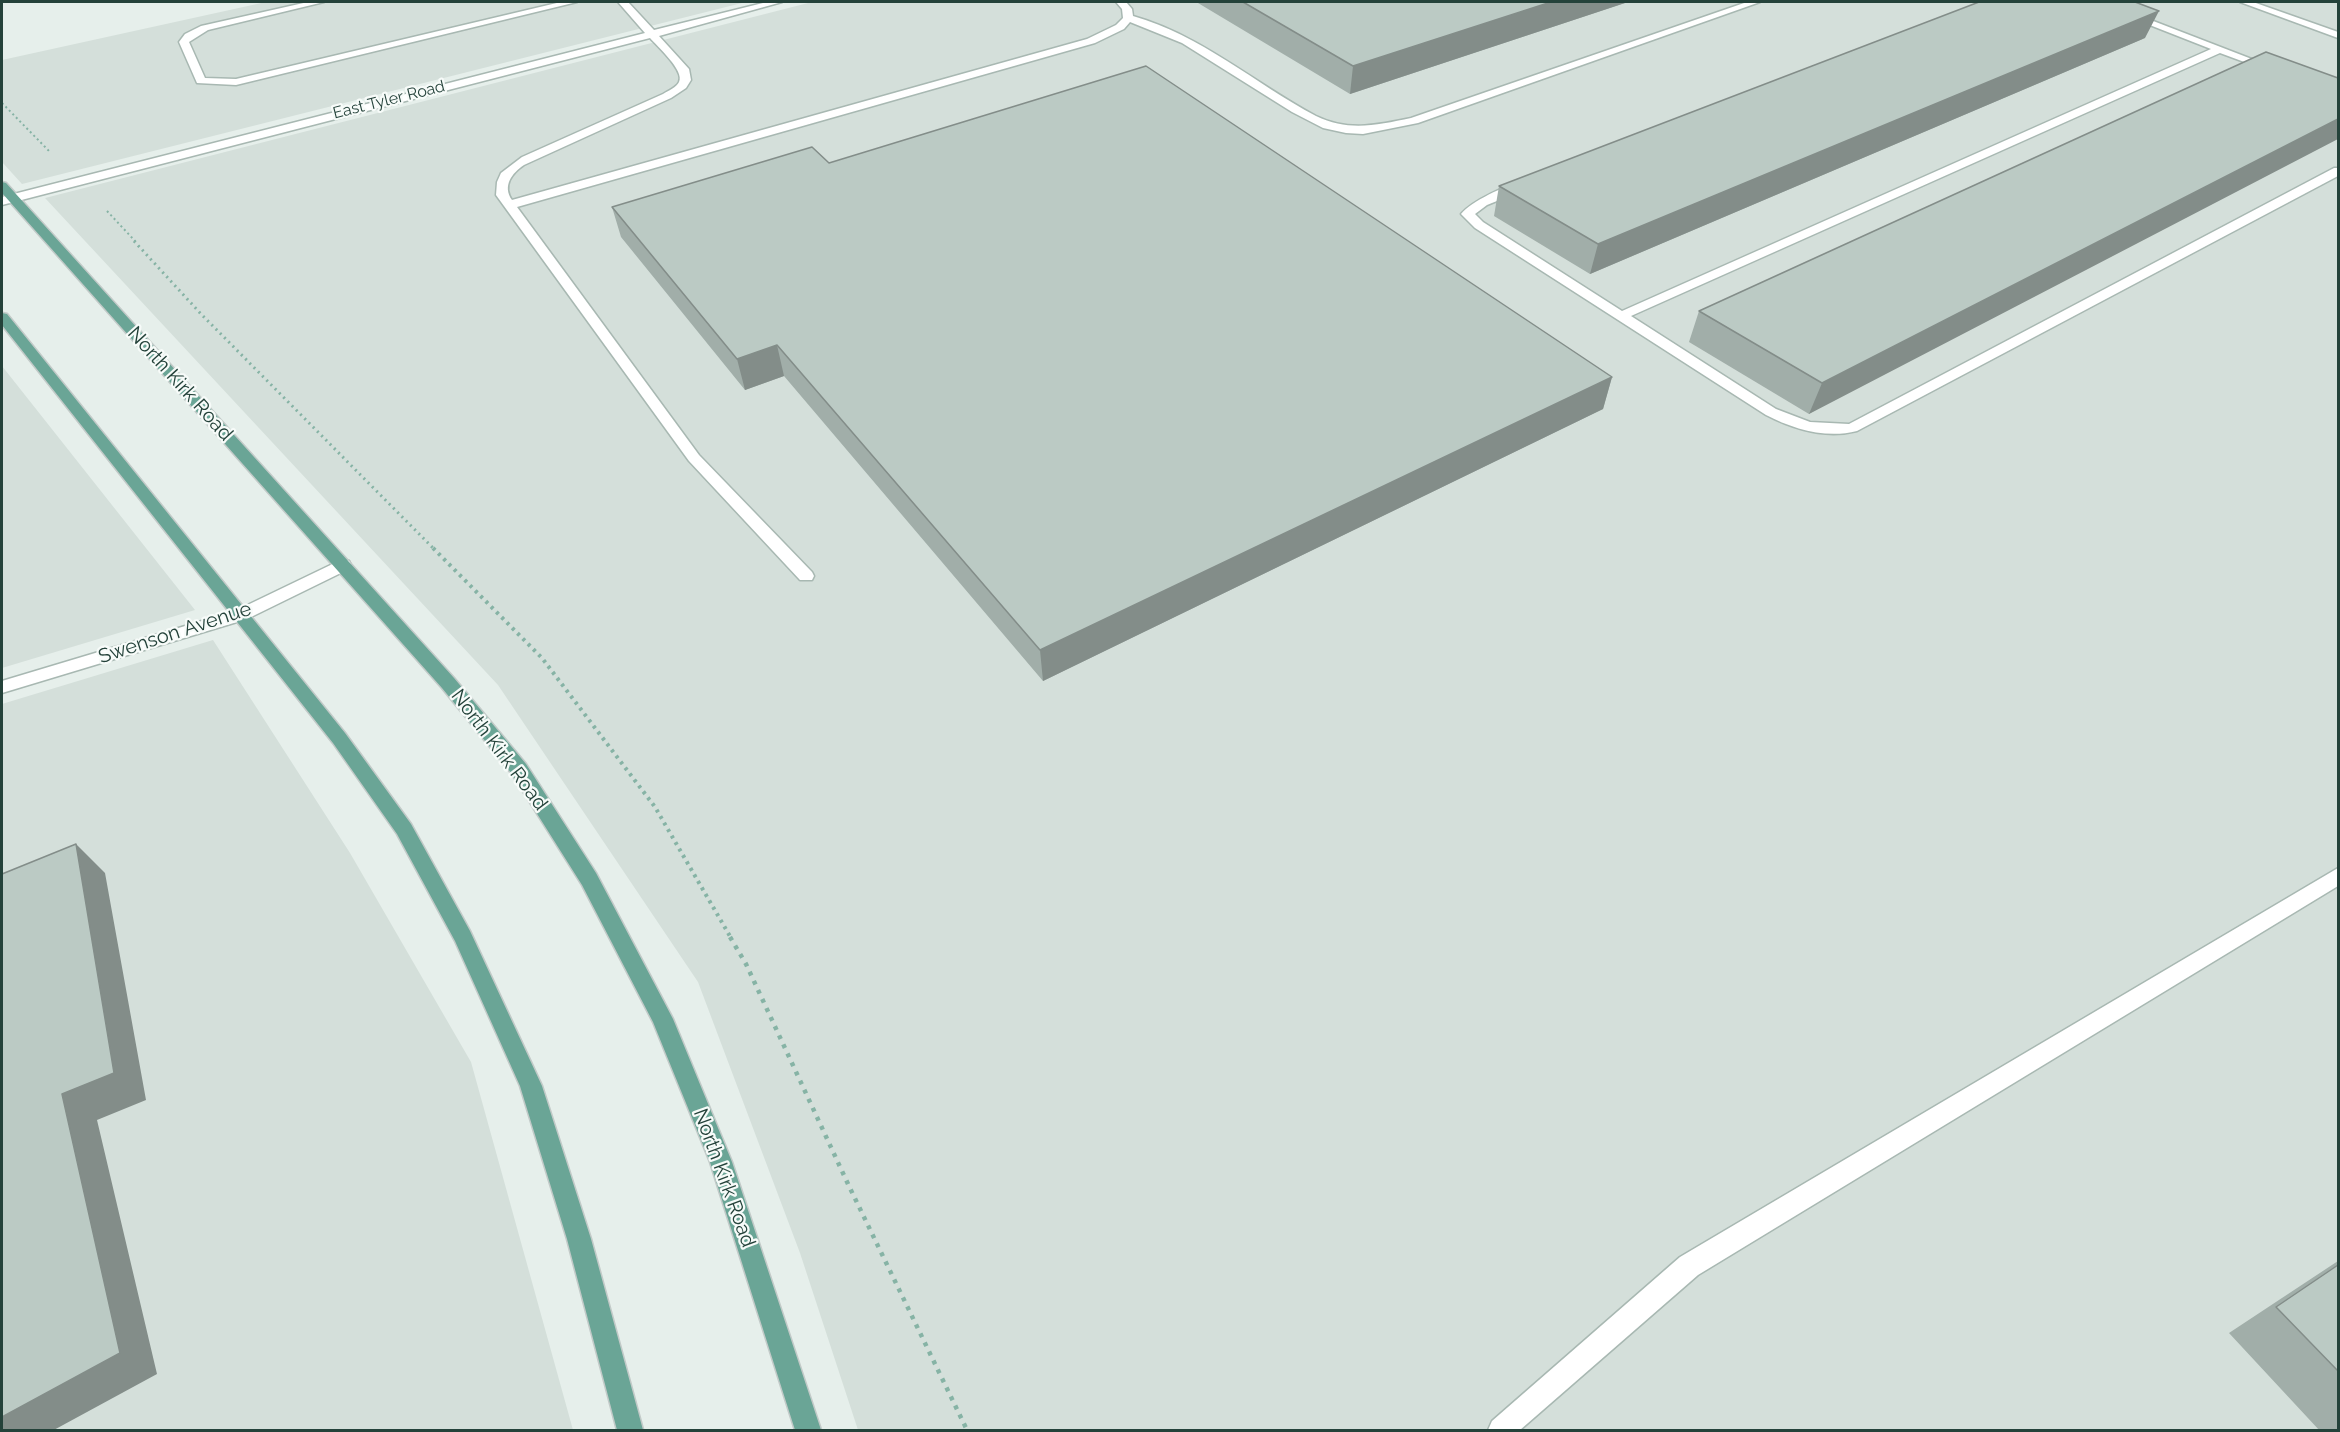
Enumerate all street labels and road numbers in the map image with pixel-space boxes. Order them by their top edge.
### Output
street label: East Tyler Road [331,77,447,123]
street label: North Kirk Road [122,322,238,446]
street label: Swenson Avenue [95,597,255,669]
street label: North Kirk Road [446,685,552,815]
street label: North Kirk Road [688,1106,760,1250]

